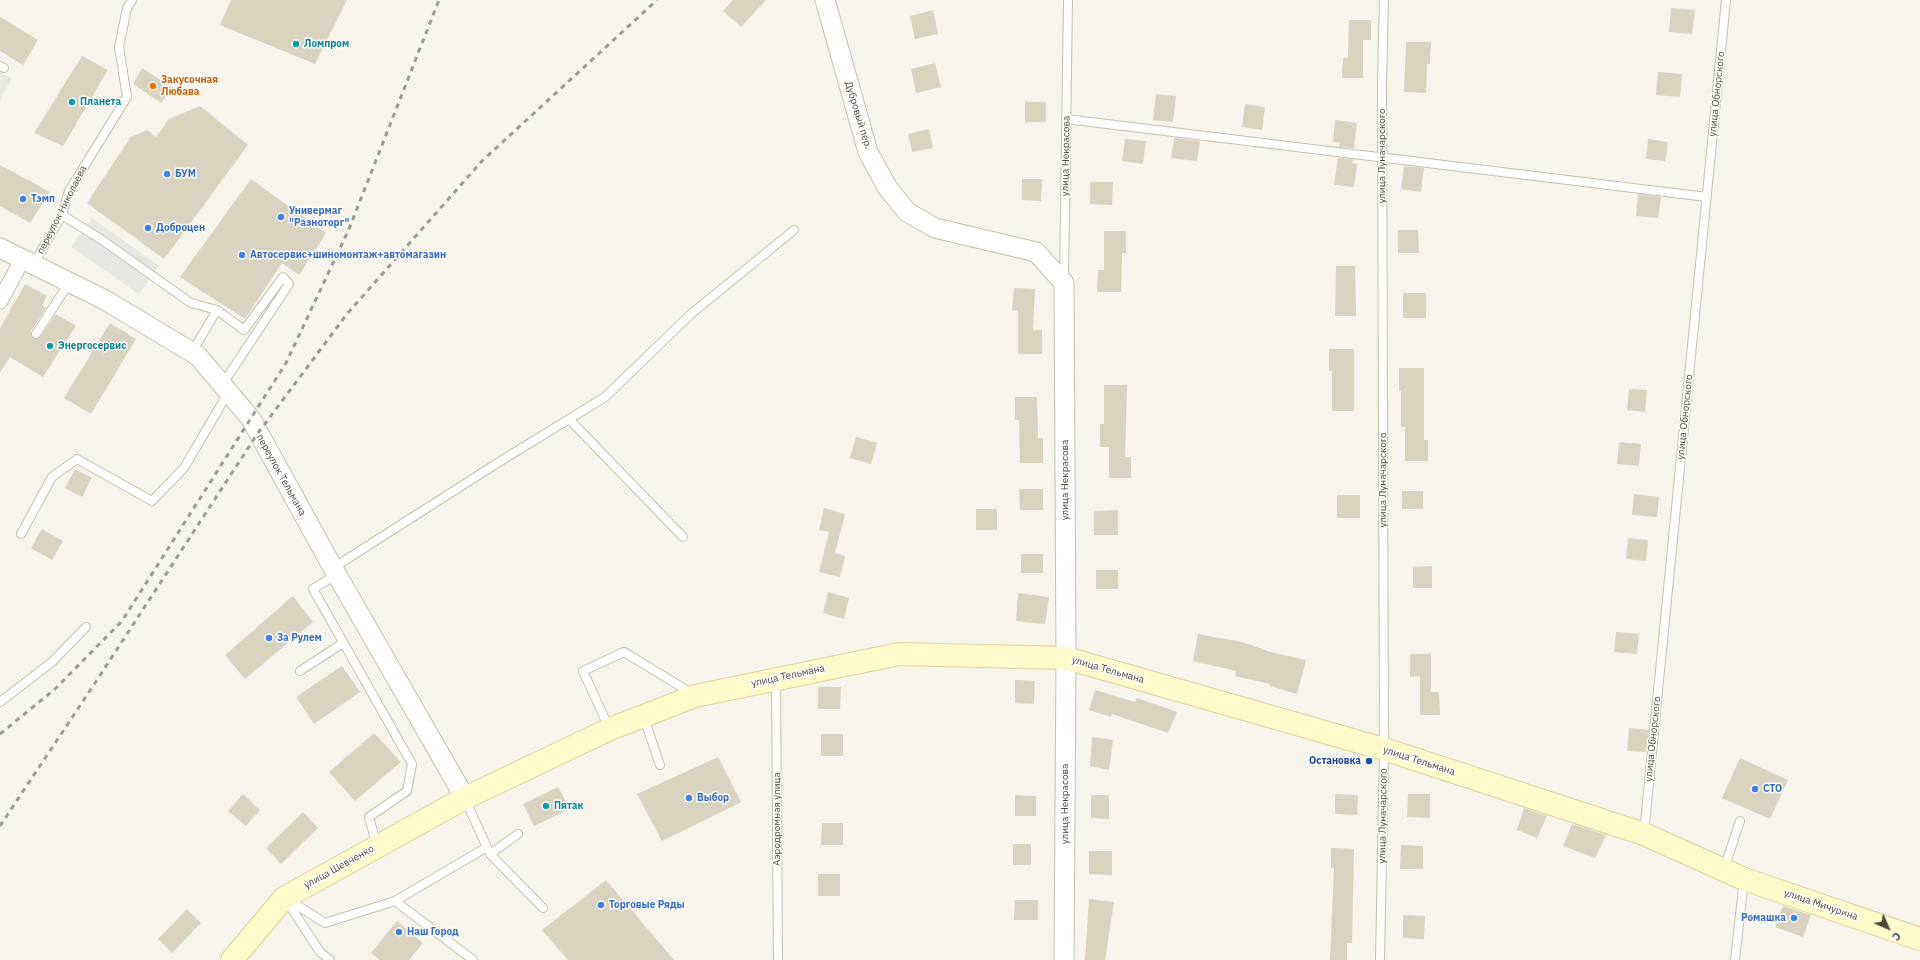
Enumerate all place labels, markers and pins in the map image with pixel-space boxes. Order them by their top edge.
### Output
place label: Ломпром [304,38,349,50]
marker: Ломпром [291,39,301,49]
place label: Закусочная Любава [161,74,218,98]
marker: Закусочная Любава [148,81,158,91]
place label: Планета [80,96,121,108]
marker: Планета [67,97,77,107]
place label: БУМ [175,168,196,180]
marker: БУМ [162,169,172,179]
place label: Тэмп [31,193,55,205]
marker: Тэмп [18,194,28,204]
place label: Универмаг "Разноторг" [289,205,349,228]
marker: Универмаг "Разноторг" [276,212,286,222]
place label: Доброцен [156,222,205,234]
marker: Доброцен [143,223,153,233]
place label: Автосервис+шиномонтаж+автомагазин [250,249,446,261]
marker: Автосервис+шиномонтаж+автомагазин [237,250,247,260]
place label: Энергосервис [58,340,126,352]
marker: Энергосервис [45,341,55,351]
place label: За Рулем [277,632,322,644]
marker: За Рулем [264,633,274,643]
place label: Остановка [1309,755,1361,767]
marker: Остановка [1364,756,1374,766]
place label: СТО [1763,783,1782,795]
marker: СТО [1750,784,1760,794]
place label: Выбор [697,792,729,804]
marker: Выбор [684,793,694,803]
place label: Пятак [554,800,583,812]
marker: Пятак [541,801,551,811]
place label: Торговые Ряды [609,899,685,911]
marker: Торговые Ряды [596,900,606,910]
place label: Ромашка [1741,912,1786,924]
marker: Ромашка [1789,913,1799,923]
place label: Наш Город [407,926,459,938]
marker: Наш Город [394,927,404,937]

